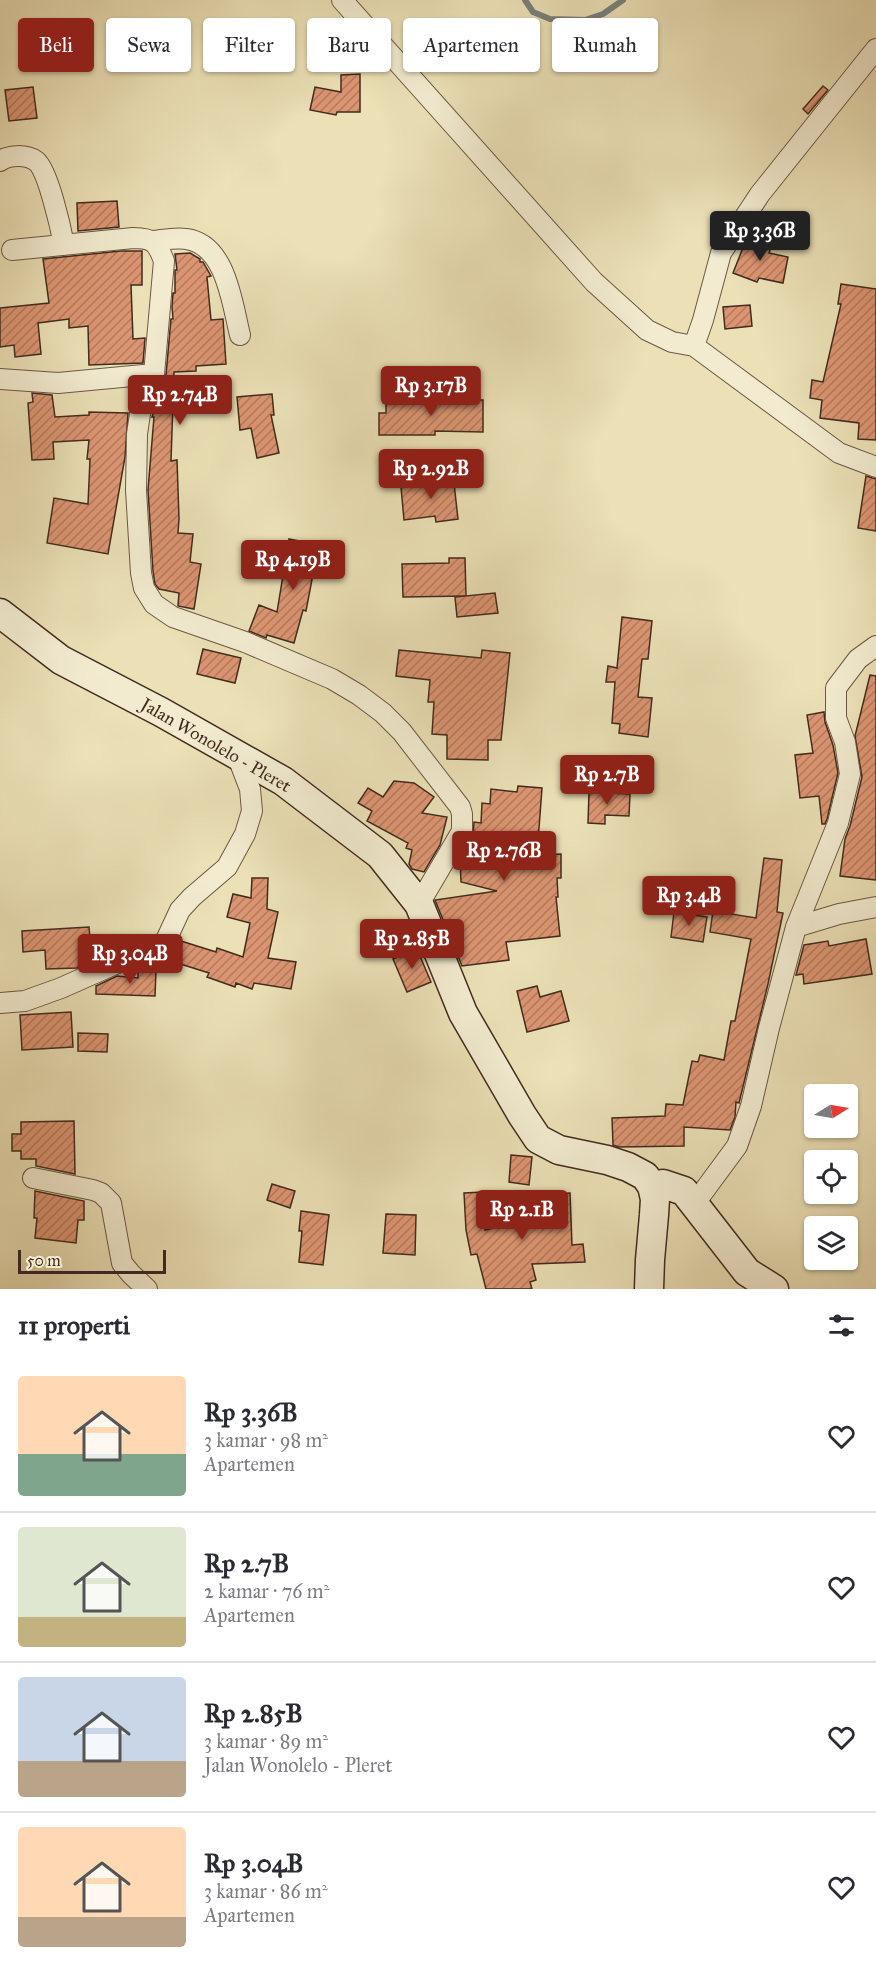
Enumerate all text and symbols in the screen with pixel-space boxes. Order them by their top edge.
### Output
chip: Beli [18,18,94,72]
chip: Sewa [106,18,191,72]
chip: Filter [203,18,295,72]
chip: Baru [307,18,391,72]
chip: Apartemen [403,18,540,72]
chip: Rumah [552,18,658,72]
pin: Rp 3.36B [698,211,822,262]
text: Rp 3.36B [724,218,796,242]
pin: Rp 3.17B [369,366,493,417]
text: Rp 3.17B [395,373,467,397]
pin: Rp 2.74B [118,375,242,426]
text: Rp 2.74B [142,382,218,406]
pin: Rp 2.92B [369,449,493,500]
text: Rp 2.92B [393,456,469,480]
pin: Rp 4.19B [231,540,355,591]
text: Rp 4.19B [255,547,331,571]
street label: Jalan Wonolelo - Pleret [135,692,295,798]
pin: Rp 2.7B [552,755,662,806]
text: Rp 2.7B [574,762,640,786]
pin: Rp 2.76B [442,831,566,882]
text: Rp 2.76B [466,838,542,862]
pin: Rp 3.4B [634,876,744,927]
text: Rp 3.4B [656,883,722,907]
pin: Rp 2.85B [350,919,474,970]
text: Rp 2.85B [374,926,450,950]
pin: Rp 3.04B [68,934,192,985]
text: Rp 3.04B [92,941,168,965]
north arrow [804,1084,858,1138]
map controls [804,1084,858,1270]
button: locate [804,1150,858,1204]
pin: Rp 2.1B [467,1190,577,1241]
text: Rp 2.1B [490,1197,554,1221]
button: layers [804,1216,858,1270]
scale bar [18,1247,166,1274]
text: 50 m [27,1251,61,1270]
text: 11 properti [18,1309,130,1341]
icon: filters [825,1309,858,1342]
text: Rp 3.36B [204,1396,298,1428]
icon: home [66,1400,138,1472]
icon: heart [825,1420,858,1453]
text: 3 kamar · 98 m² [204,1428,328,1452]
text: Apartemen [204,1452,295,1476]
text: Rp 2.7B [204,1547,289,1579]
icon: home [66,1551,138,1623]
icon: heart [825,1571,858,1604]
text: 2 kamar · 76 m² [204,1579,329,1603]
text: Apartemen [204,1603,295,1627]
text: Rp 2.85B [204,1697,303,1729]
icon: home [66,1701,138,1773]
icon: heart [825,1721,858,1754]
text: 3 kamar · 89 m² [204,1729,328,1753]
text: Jalan Wonolelo - Pleret [204,1753,392,1777]
text: Rp 3.04B [204,1847,304,1879]
icon: home [66,1851,138,1923]
icon: heart [825,1871,858,1904]
text: 3 kamar · 86 m² [204,1879,328,1903]
text: Apartemen [204,1903,295,1927]

